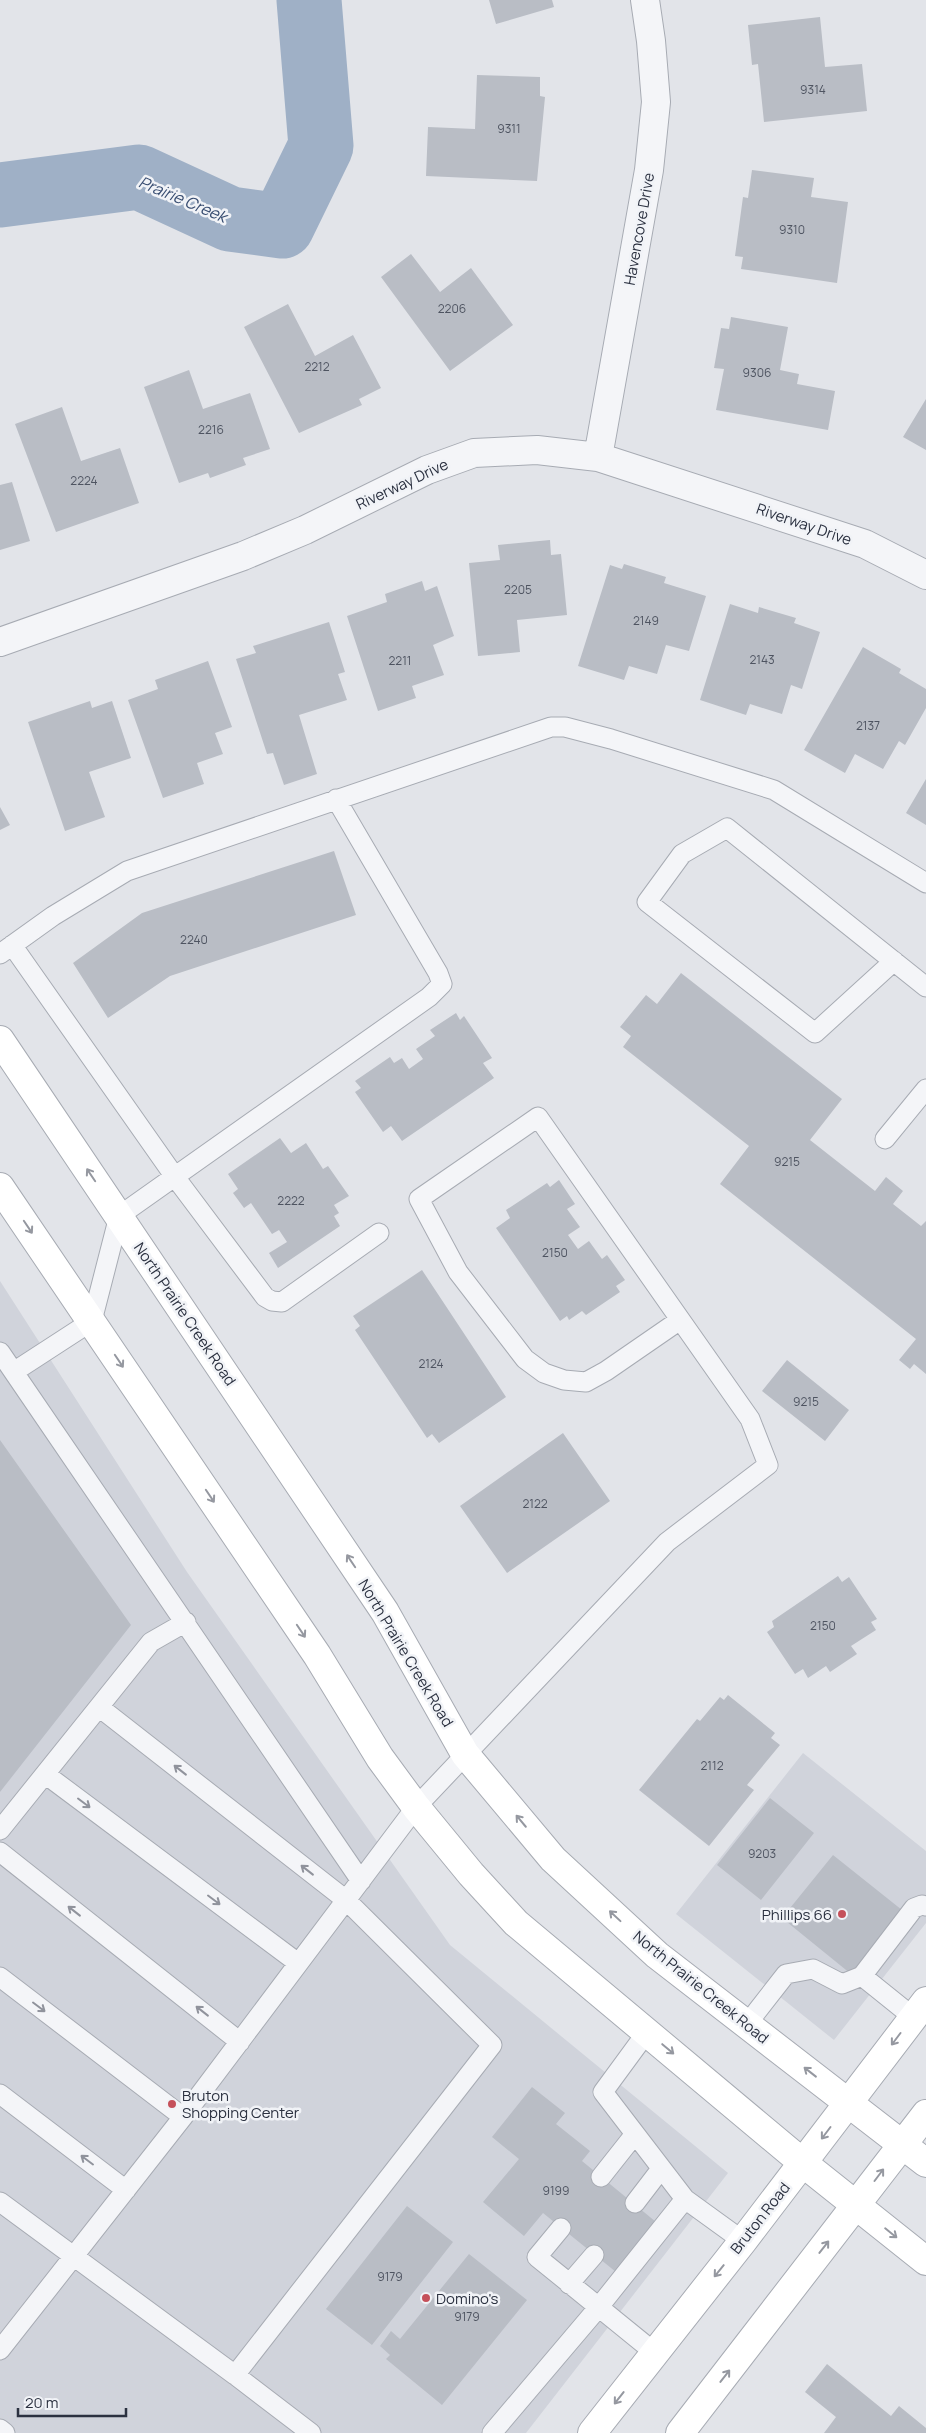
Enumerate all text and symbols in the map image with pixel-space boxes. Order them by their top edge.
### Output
house number: 9314 [800,81,826,98]
house number: 9311 [497,120,521,137]
water label: Prairie Creek [136,171,232,228]
street label: Havencove Drive [619,171,659,287]
house number: 9310 [779,221,805,238]
house number: 2206 [438,300,466,317]
house number: 2212 [304,358,330,375]
house number: 9306 [743,364,771,381]
house number: 2216 [198,421,224,438]
street label: Riverway Drive [353,453,452,515]
house number: 2224 [70,472,98,489]
street label: Riverway Drive [754,498,855,550]
house number: 2205 [504,581,532,598]
house number: 2149 [633,612,659,629]
house number: 2143 [749,651,775,668]
house number: 2211 [388,652,412,669]
house number: 2137 [856,717,880,734]
house number: 2240 [180,931,208,948]
house number: 9215 [774,1153,800,1170]
one-way arrow [86,1168,96,1182]
house number: 2222 [277,1192,305,1209]
one-way arrow [22,1220,33,1234]
street label: North Prairie Creek Road [129,1238,241,1390]
house number: 2150 [542,1244,568,1261]
one-way arrow [114,1354,124,1368]
house number: 2124 [418,1355,444,1372]
house number: 9215 [793,1393,819,1410]
one-way arrow [205,1489,215,1503]
house number: 2122 [522,1495,548,1512]
one-way arrow [346,1555,356,1569]
street label: North Prairie Creek Road [354,1575,458,1731]
house number: 2150 [810,1617,836,1634]
one-way arrow [296,1624,306,1638]
house number: 2112 [700,1757,724,1774]
one-way arrow [173,1764,186,1775]
one-way arrow [77,1798,90,1809]
one-way arrow [516,1815,527,1828]
house number: 9203 [748,1845,776,1862]
one-way arrow [301,1865,314,1876]
one-way arrow [207,1895,220,1906]
place label: Phillips 66 [762,1904,832,1925]
one-way arrow [68,1905,81,1916]
marker: Phillips 66 [836,1908,848,1920]
one-way arrow [609,1910,621,1922]
street label: North Prairie Creek Road [629,1926,773,2048]
one-way arrow [32,2001,45,2012]
one-way arrow [195,2006,208,2017]
one-way arrow [891,2032,902,2045]
one-way arrow [661,2043,674,2055]
one-way arrow [804,2067,817,2078]
place label: Bruton Shopping Center [182,2085,300,2123]
marker: Bruton Shopping Center [166,2098,178,2110]
one-way arrow [821,2126,831,2140]
one-way arrow [81,2155,94,2166]
one-way arrow [874,2169,885,2182]
street label: Bruton Road [725,2178,795,2258]
house number: 9199 [542,2182,570,2199]
one-way arrow [885,2227,898,2238]
one-way arrow [819,2240,829,2254]
one-way arrow [714,2264,725,2277]
house number: 9179 [377,2268,403,2285]
place label: Domino's [436,2288,498,2309]
marker: Domino's [420,2292,432,2304]
house number: 9179 [454,2308,480,2325]
one-way arrow [719,2370,730,2383]
scale bar [18,2386,125,2418]
one-way arrow [613,2391,624,2404]
text: 20 m [25,2392,58,2413]

